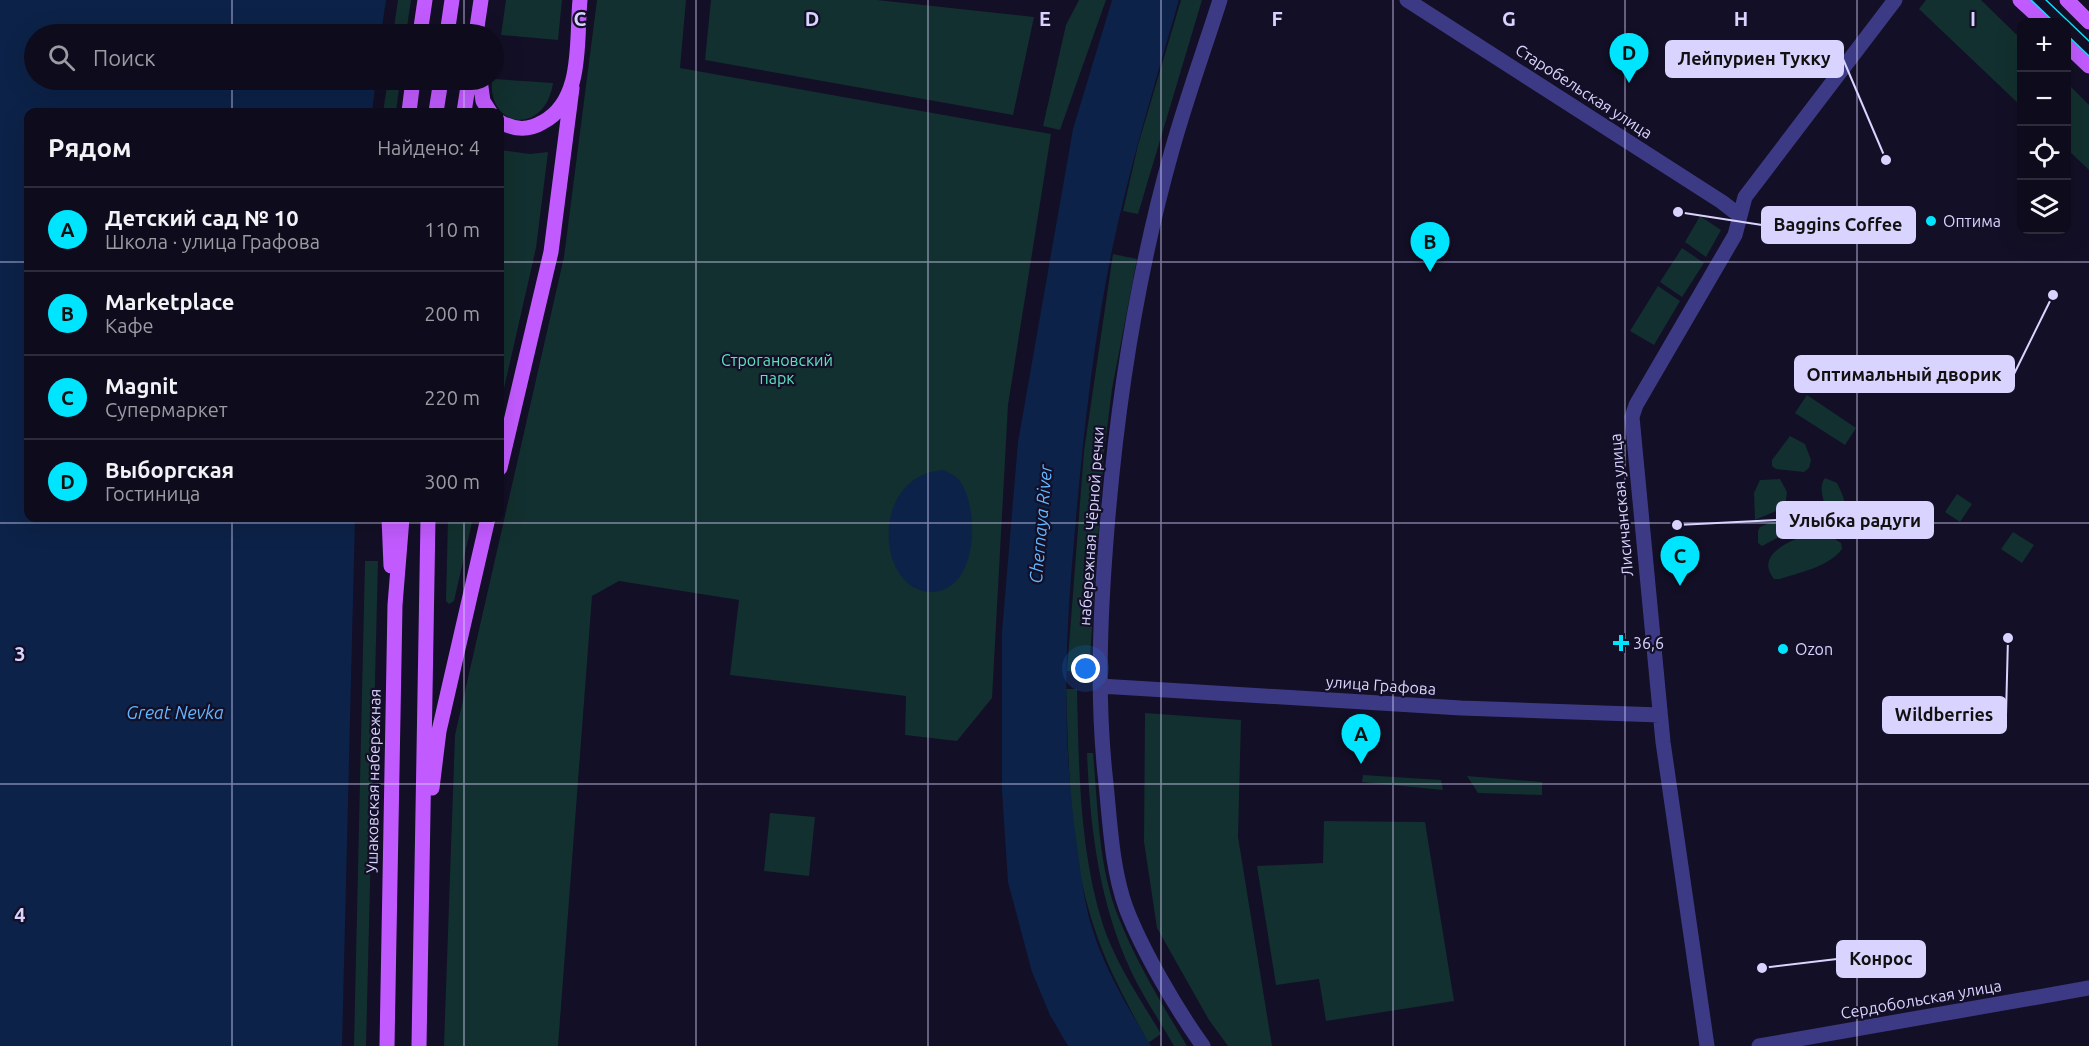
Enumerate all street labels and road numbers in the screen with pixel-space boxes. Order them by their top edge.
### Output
street label: Старобельская улица [1512,40,1656,142]
street label: набережная Чёрной речки [1075,426,1107,626]
street label: Лисичанская улица [1606,433,1636,577]
street label: улица Графова [1325,672,1437,698]
street label: Ушаковская набережная [362,689,384,873]
street label: Сердобольская улица [1839,976,2003,1022]

